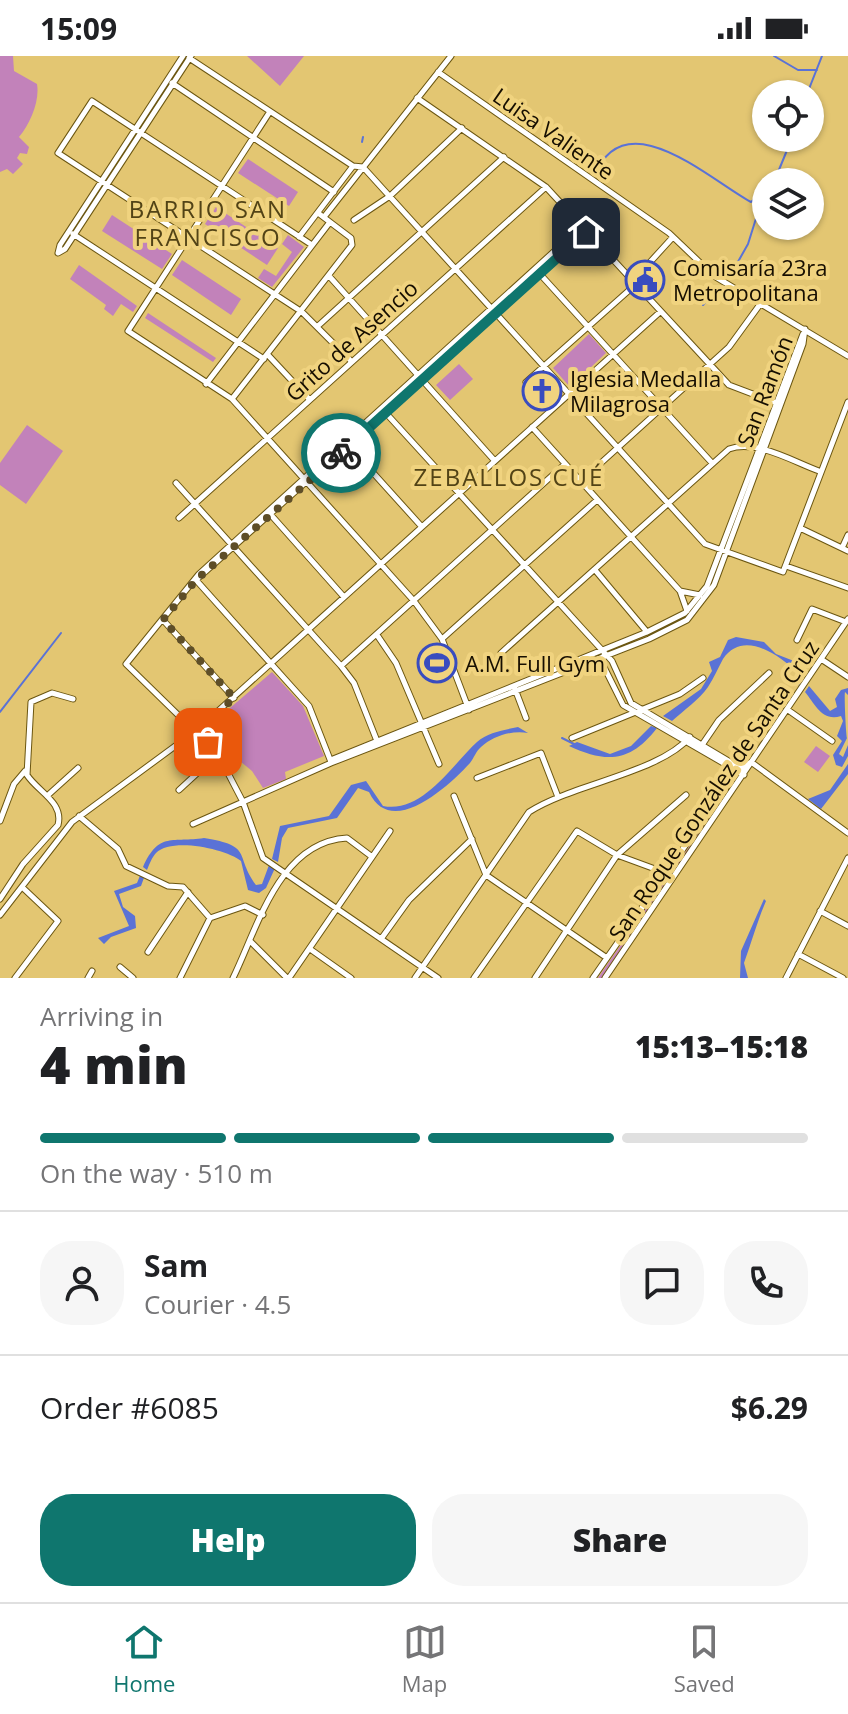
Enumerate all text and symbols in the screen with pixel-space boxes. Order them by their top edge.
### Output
text: 15:09 [40,8,117,49]
street label: Luisa Valiente [487,80,621,186]
map controls [752,80,824,240]
button: locate [752,80,824,152]
button: layers [752,168,824,240]
district label: BARRIO SAN FRANCISCO [129,192,287,253]
pin [552,198,620,266]
icon: home [564,210,608,254]
place label: Comisaría 23ra Metropolitana [673,252,828,307]
public building icon: Comisaría 23ra Metropolitana [624,259,666,301]
street label: Grito de Asencio [278,272,424,408]
street label: San Ramón [729,331,799,451]
place label: Iglesia Medalla Milagrosa [570,363,721,418]
church icon: Iglesia Medalla Milagrosa [521,370,563,412]
courier [301,413,381,493]
icon: bike [319,431,363,475]
district label: ZEBALLOS CUÉ [414,460,604,493]
street label: San Roque González de Santa Cruz [601,634,825,946]
sports icon: A.M. Full Gym [416,642,458,684]
place label: A.M. Full Gym [465,648,605,678]
pin [174,708,242,776]
icon: bag [186,720,230,764]
text: Arriving in [40,998,163,1034]
text: 15:13–15:18 [635,1026,808,1067]
text: 4 min [40,1028,188,1099]
text: On the way · 510 m [40,1155,273,1191]
button: person [40,1241,124,1325]
button: chat [620,1241,704,1325]
button: phone [724,1241,808,1325]
text: Sam [144,1245,208,1286]
text: Courier · 4.5 [144,1286,291,1322]
text: Order #6085 [40,1387,219,1428]
text: $6.29 [731,1387,808,1428]
button: Help [40,1494,416,1586]
button: Share [432,1494,808,1586]
tab: Home [113,1620,175,1698]
tab: Map [402,1620,447,1698]
tab: Saved [674,1620,735,1698]

